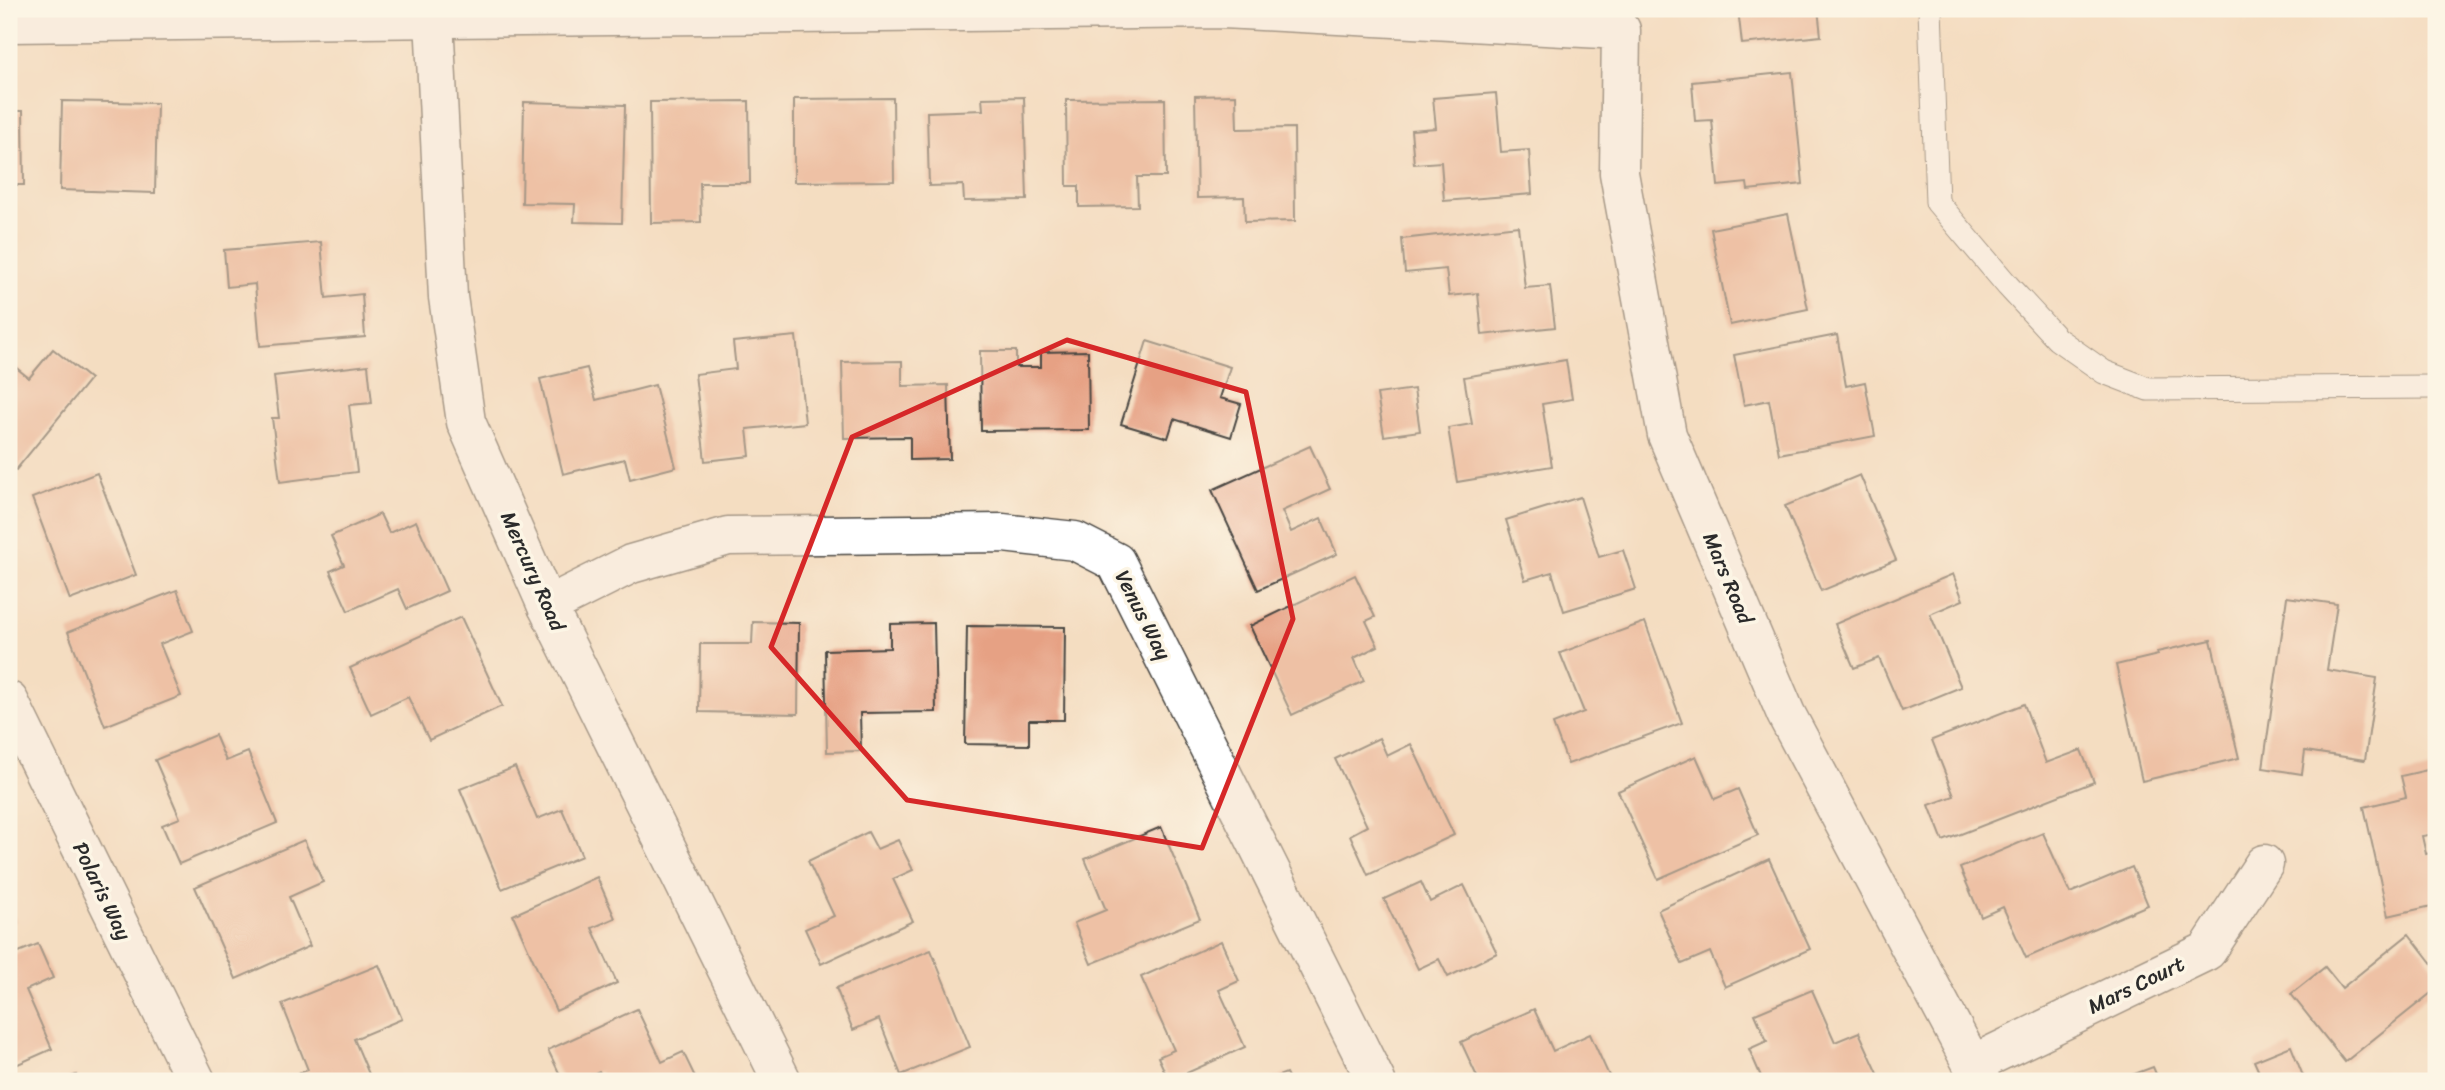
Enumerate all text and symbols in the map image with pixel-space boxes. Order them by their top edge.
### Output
street label: Mercury Road [490,505,577,639]
street label: Mars Road [1692,526,1765,632]
street label: Venus Way [1104,563,1182,667]
street label: Polaris Way [62,835,142,947]
street label: Mars Court [2081,945,2191,1025]

